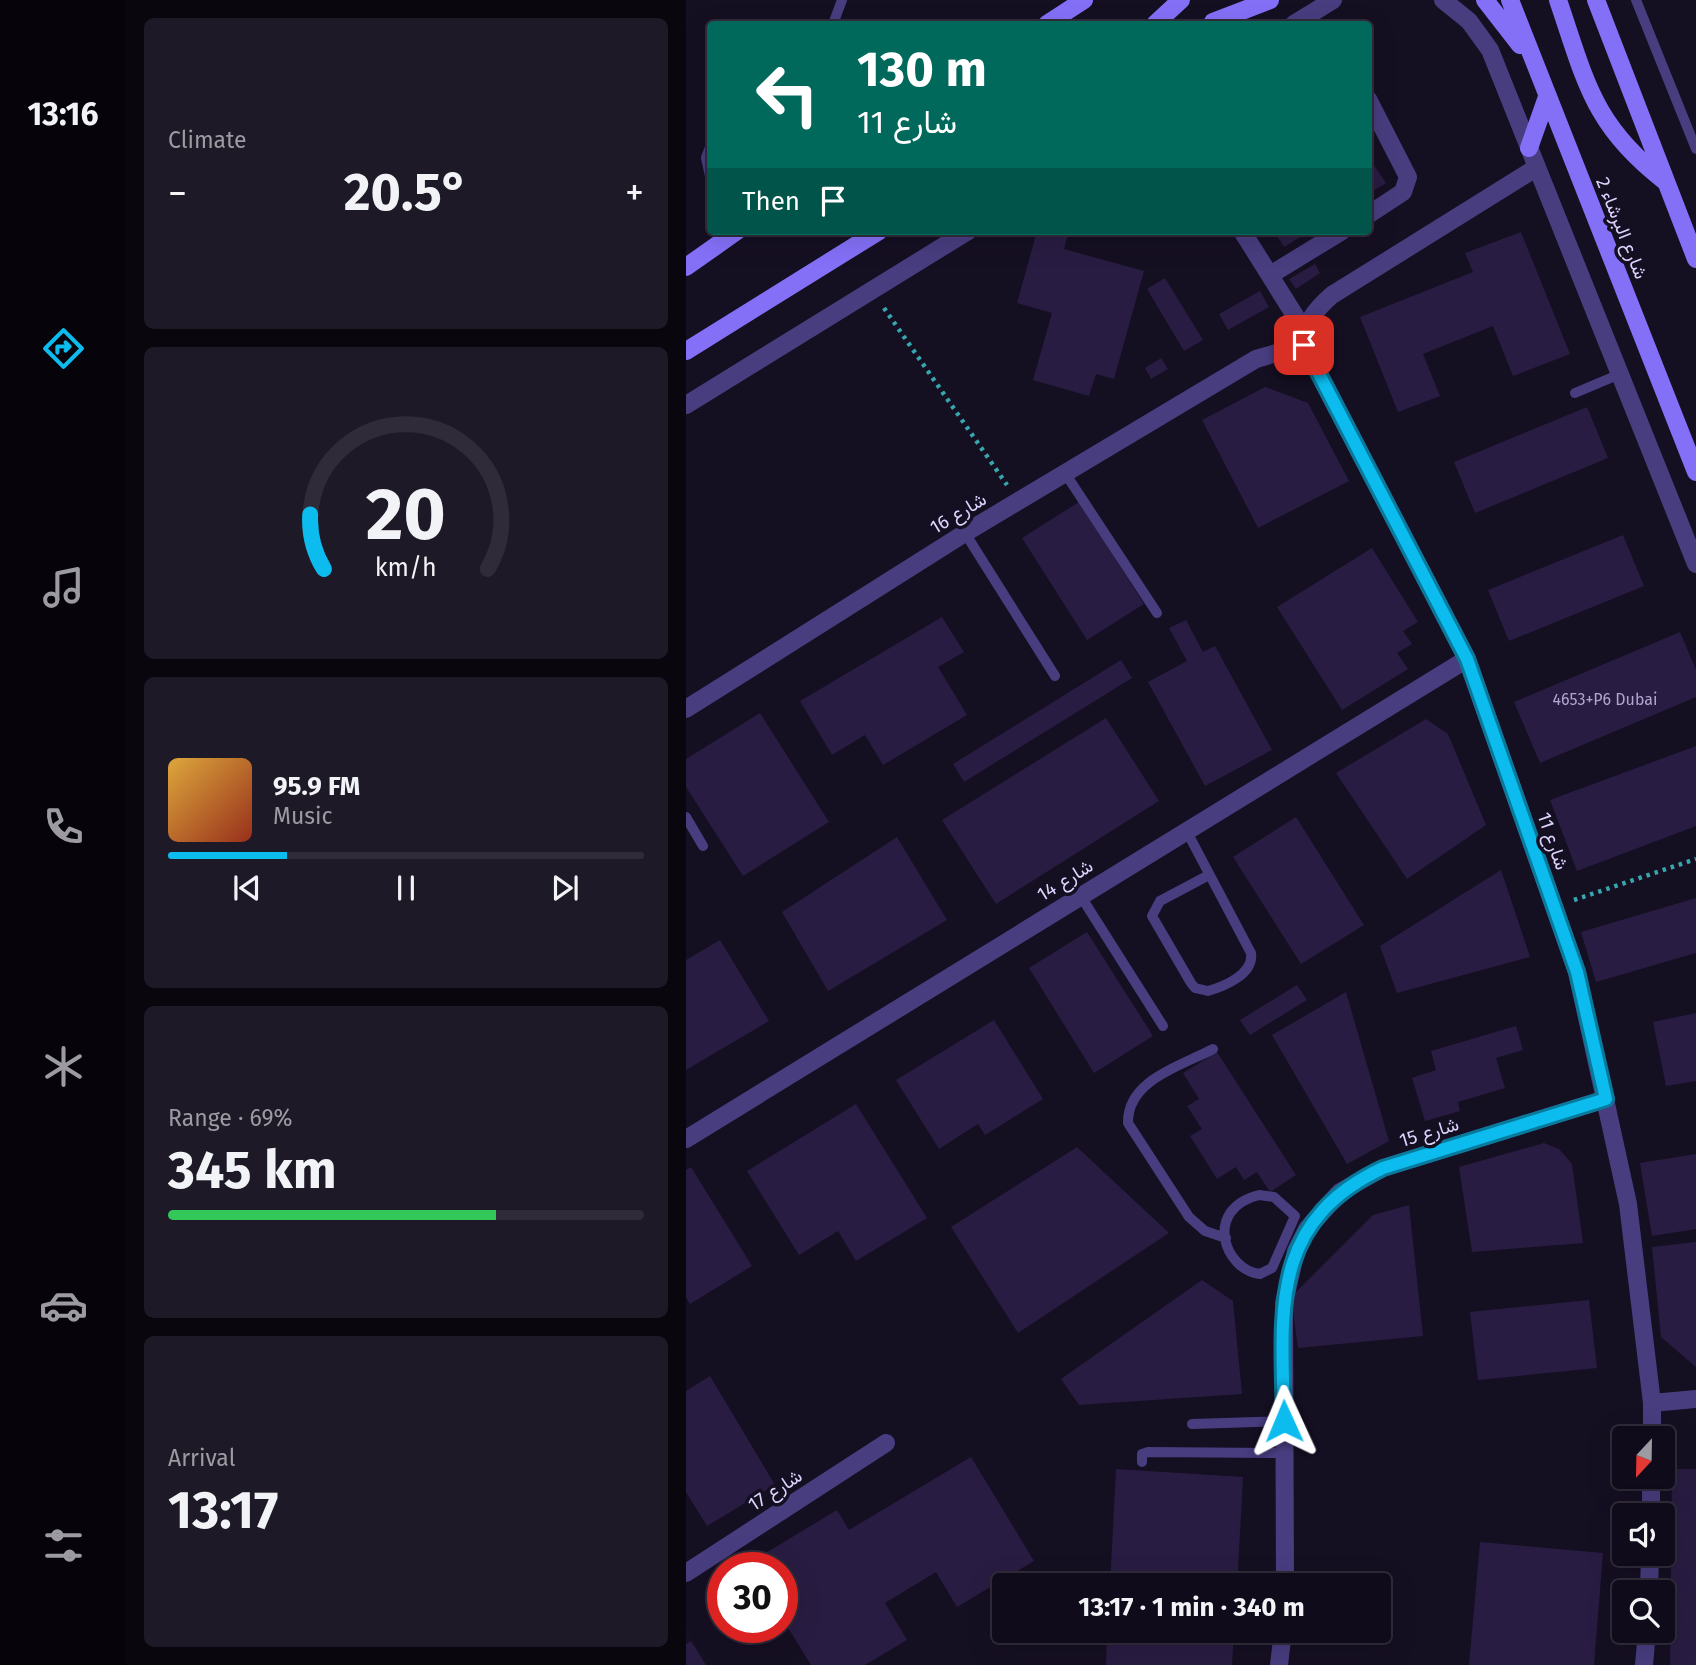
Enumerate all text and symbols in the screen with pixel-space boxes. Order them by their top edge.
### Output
text: 130 m [857,40,987,99]
icon: left [742,49,833,140]
text: 13:16 [28,95,98,133]
text: شارع 11 [857,103,957,141]
text: Climate [168,126,247,154]
text: 20.5° [344,161,468,224]
text: − [168,170,187,216]
text: + [625,170,644,216]
street label: شارع البرشاء 2 [1590,174,1653,283]
icon: arrive [814,182,852,220]
text: Then [742,186,800,217]
pin [1274,315,1334,375]
icon: directions [39,324,88,373]
icon: arrive [1285,326,1323,364]
text: 20 [366,472,446,559]
street label: شارع 16 [926,487,991,540]
text: km/h [375,553,437,583]
icon: music [39,563,88,612]
house number: 4653+P6 Dubai [1553,690,1657,709]
text: 95.9 FM [273,771,360,802]
icon: phone [39,802,88,851]
text: Music [273,802,333,830]
street label: شارع 11 [1532,809,1574,873]
street label: شارع 14 [1033,854,1098,907]
icon: previous [228,869,266,907]
icon: pause [387,869,425,907]
icon: next [546,869,584,907]
icon: climate [39,1042,88,1091]
text: Range · 69% [168,1104,293,1132]
street label: شارع 15 [1396,1112,1462,1153]
text: 345 km [168,1139,337,1202]
icon: car [39,1281,88,1330]
position arrow [1247,1384,1321,1458]
north arrow [1612,1426,1675,1489]
map controls [1612,1426,1675,1643]
text: Arrival [168,1444,235,1472]
street label: شارع 17 [744,1464,807,1517]
text: 13:17 [168,1479,278,1542]
button: sound [1612,1503,1675,1566]
icon: filters [39,1521,88,1570]
speed limit sign: 30 [707,1552,798,1643]
button: search [1612,1580,1675,1643]
text: 13:17 · 1 min · 340 m [1078,1592,1305,1623]

